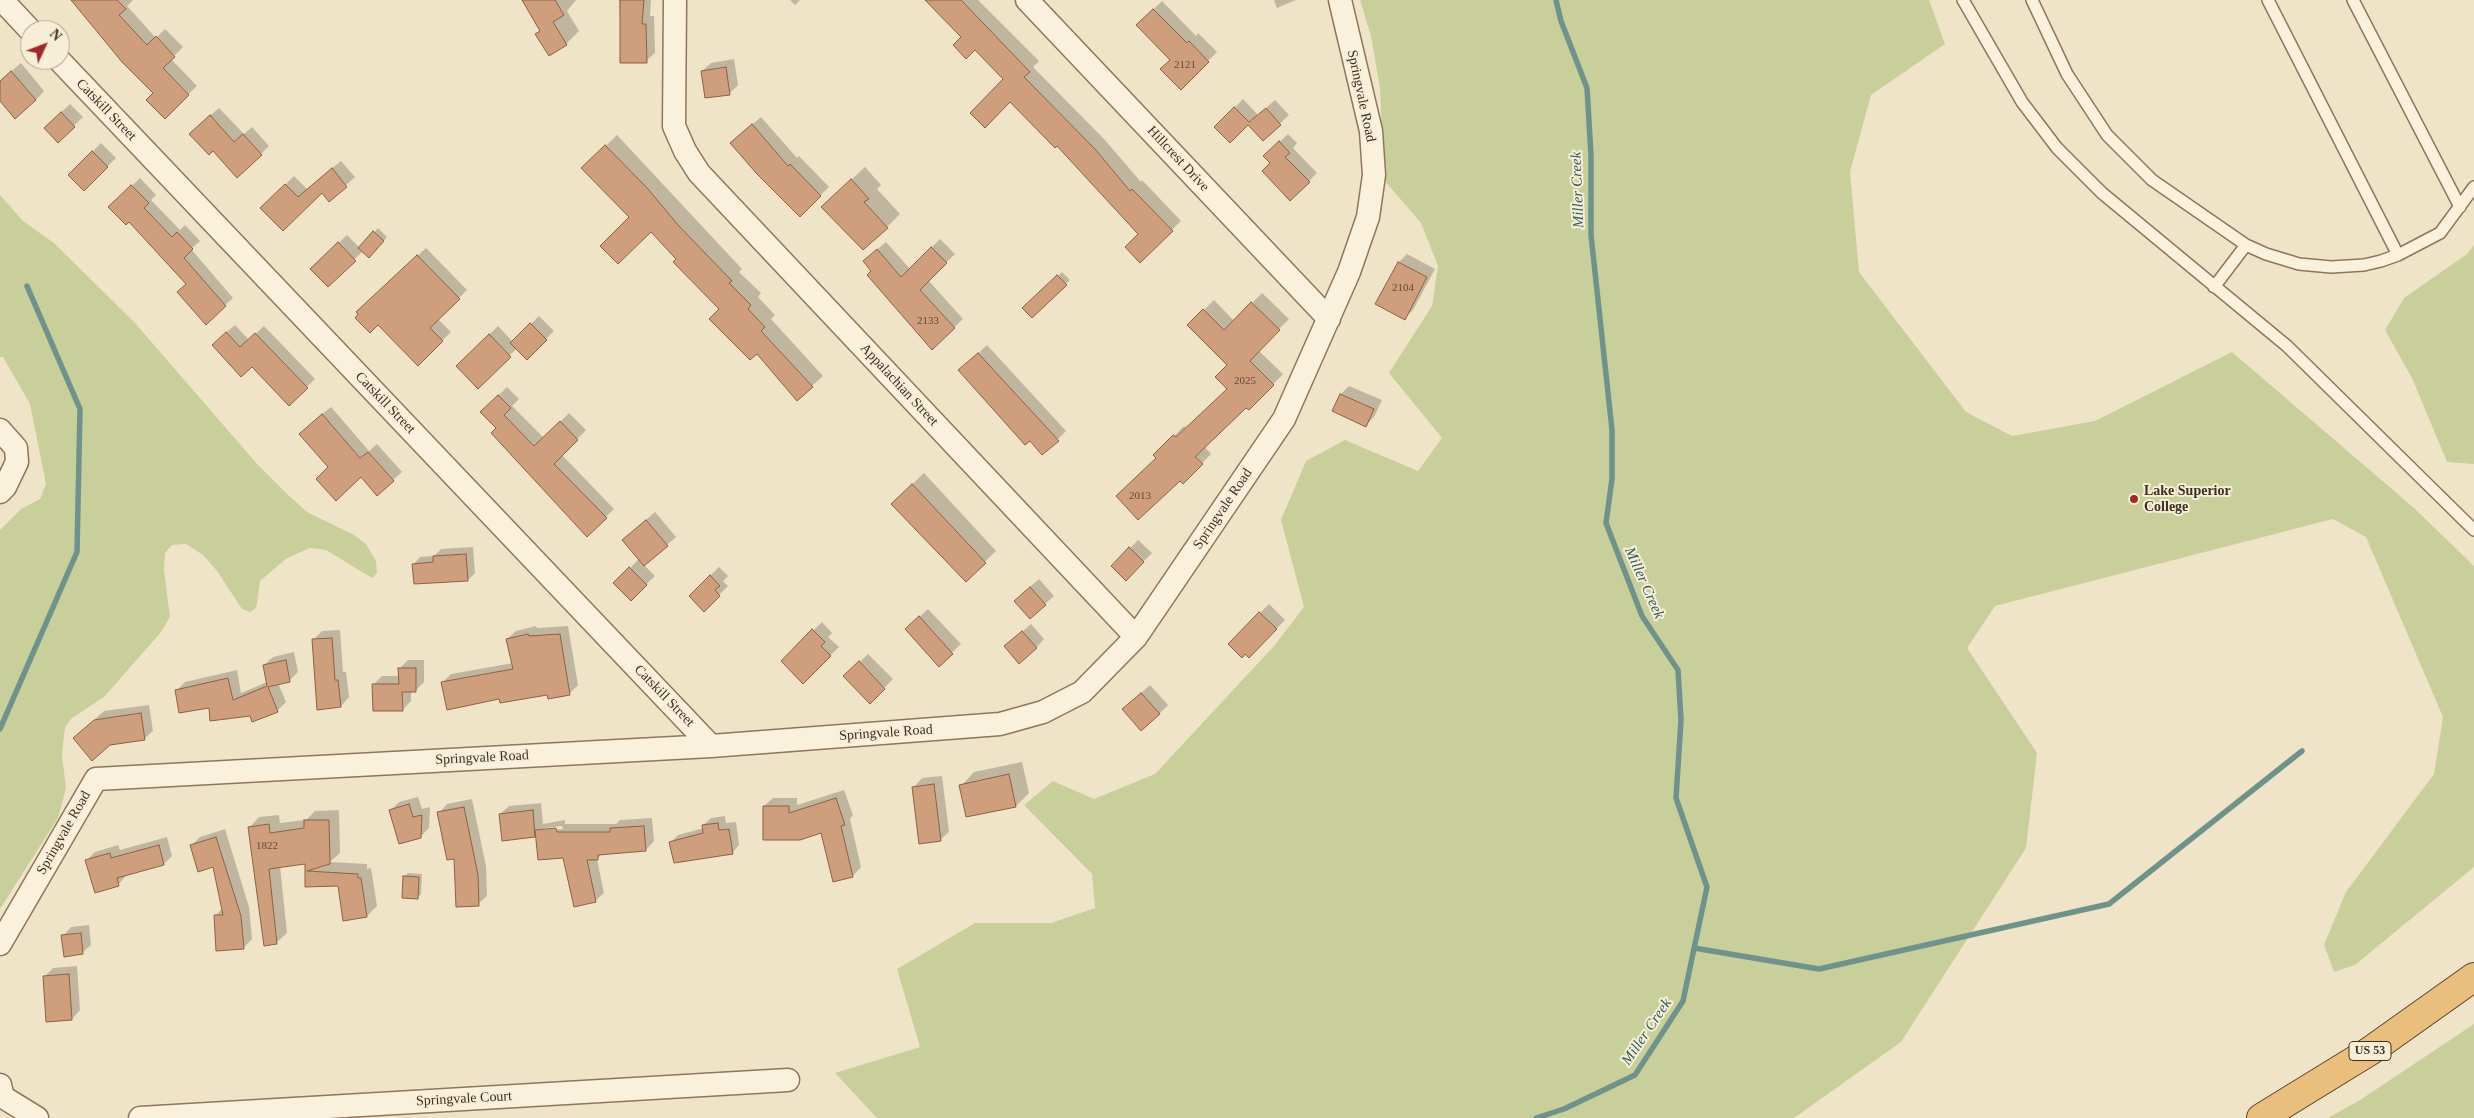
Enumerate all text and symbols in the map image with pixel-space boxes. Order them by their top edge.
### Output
north arrow [20,20,70,70]
text: N [47,26,65,44]
street label: Springvale Road [1343,48,1379,144]
house number: 2121 [1174,58,1196,72]
street label: Catskill Street [72,75,140,145]
street label: Hillcrest Drive [1143,123,1213,195]
water label: Miller Creek [1568,151,1588,229]
house number: 2104 [1392,281,1414,295]
house number: 2133 [917,314,939,328]
street label: Appalachian Street [856,340,942,430]
street label: Catskill Street [351,368,419,438]
house number: 2025 [1234,374,1256,388]
street label: Springvale Road [1190,465,1256,553]
place label: Lake Superior College [2144,483,2231,516]
house number: 2013 [1129,489,1151,503]
marker: Lake Superior College [2128,493,2140,505]
water label: Miller Creek [1620,544,1668,622]
street label: Catskill Street [630,661,698,731]
street label: Springvale Road [839,721,933,745]
street label: Springvale Road [435,747,529,769]
street label: Springvale Road [33,788,95,878]
house number: 1822 [256,839,278,853]
water label: Miller Creek [1618,995,1676,1069]
road number: US 53 [2349,1042,2391,1060]
street label: Springvale Court [416,1088,512,1110]

